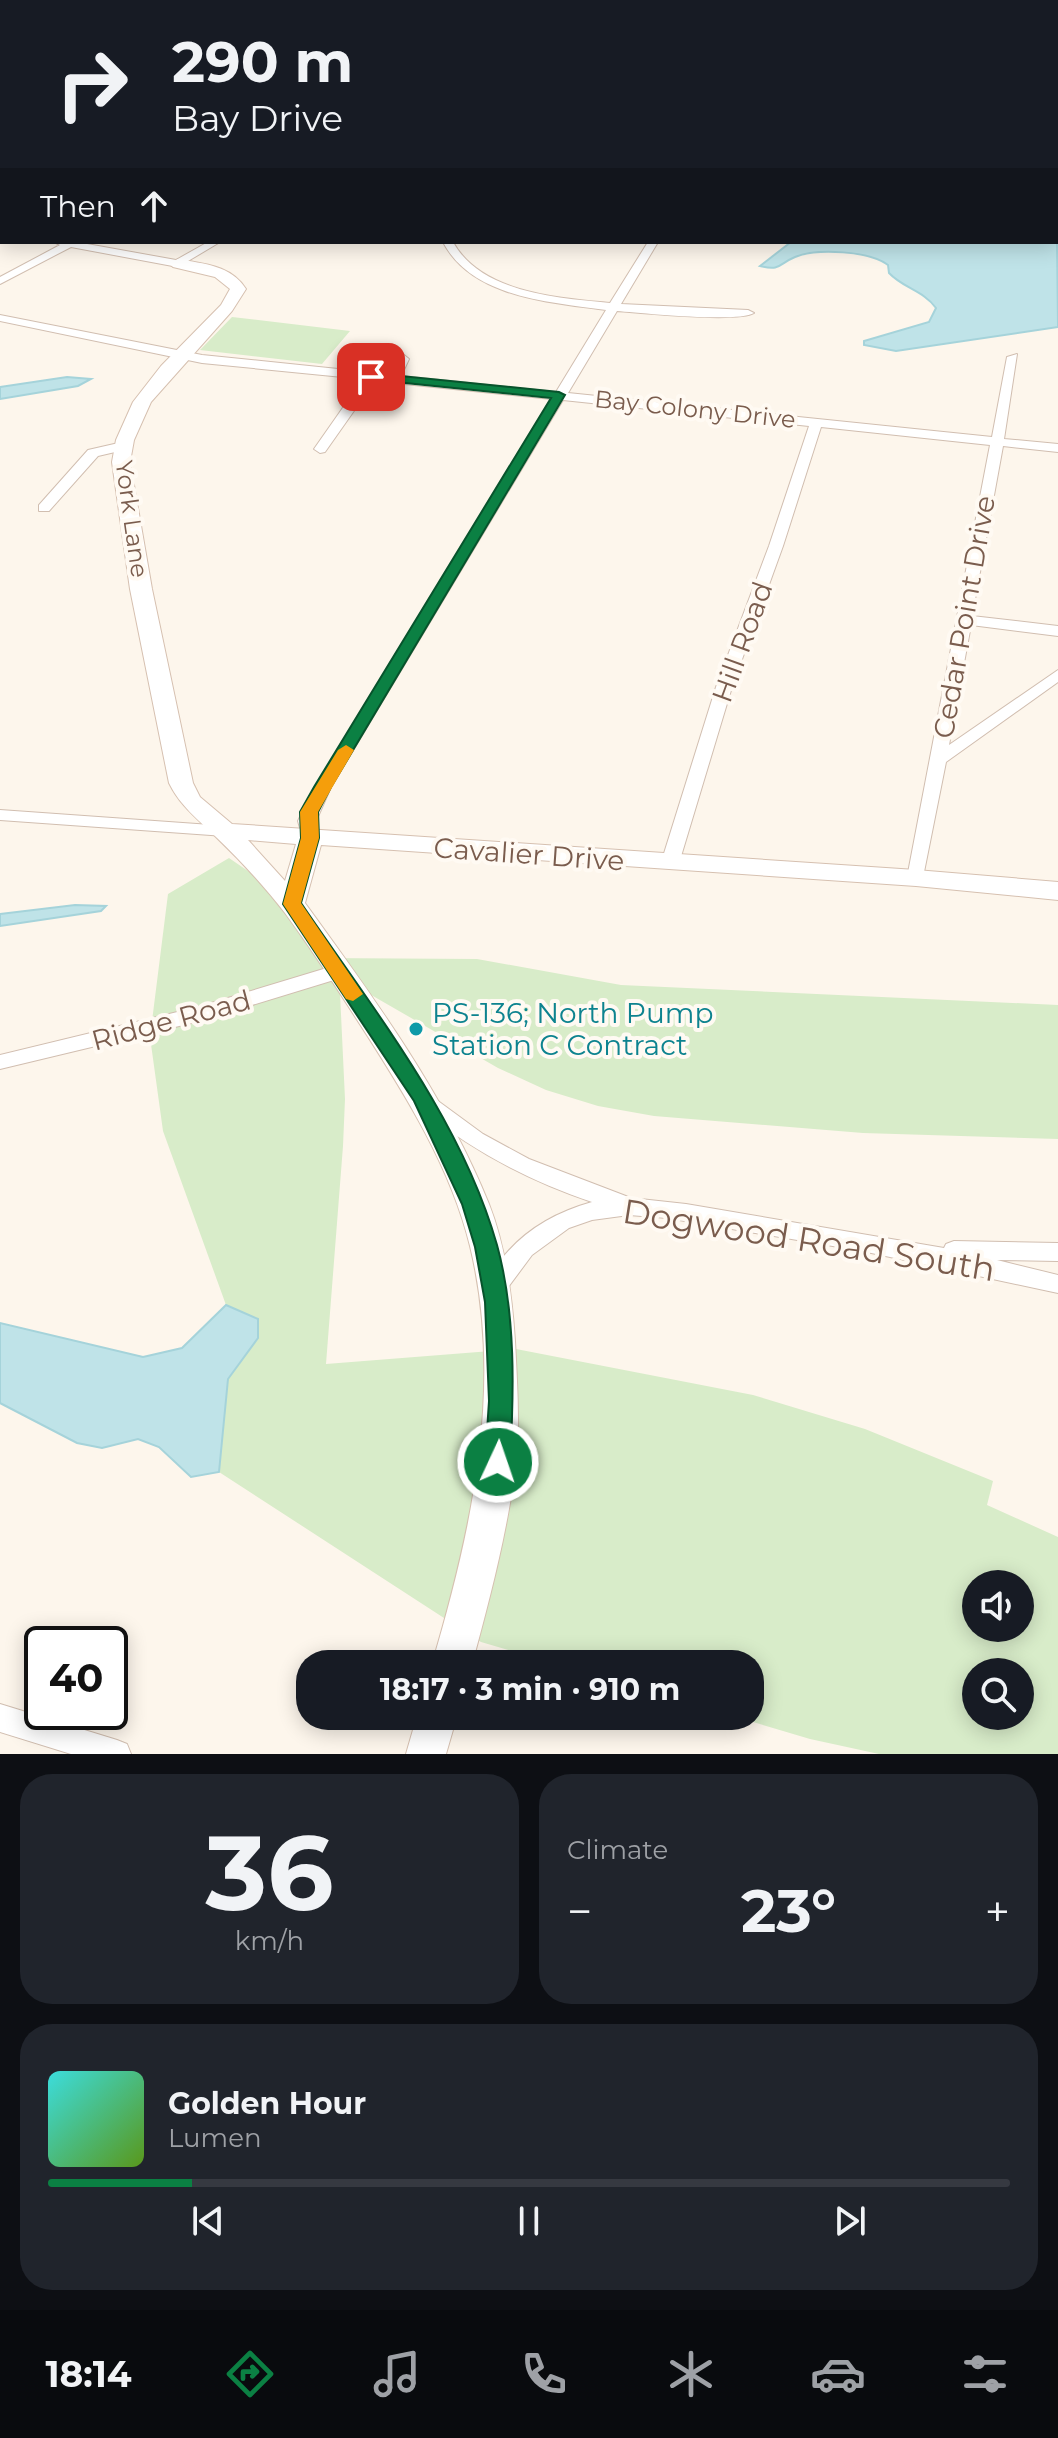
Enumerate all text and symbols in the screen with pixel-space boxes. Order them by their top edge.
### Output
text: 290 m [172,28,353,96]
icon: right [40,32,144,136]
text: Bay Drive [172,96,343,140]
icon: ahead [132,184,176,228]
text: Then [40,188,116,225]
pin [337,343,405,411]
icon: arrive [349,355,393,399]
street label: Bay Colony Drive [593,384,797,434]
street label: York Lane [109,459,155,579]
street label: Cedar Point Drive [926,493,1002,741]
street label: Hill Road [704,577,780,707]
street label: Cavalier Drive [433,830,625,878]
street label: Ridge Road [88,982,254,1058]
place label: PS-136; North Pump Station C Contract [432,996,713,1062]
marker: PS-136; North Pump Station C Contract [407,1020,425,1038]
street label: Dogwood Road South [620,1190,998,1290]
position arrow [456,1420,540,1504]
map controls [962,1570,1034,1730]
button: sound [962,1570,1034,1642]
speed limit sign: 40 [24,1626,128,1730]
button: search [962,1658,1034,1730]
text: 18:17 · 3 min · 910 m [380,1671,680,1708]
text: 36 [206,1809,333,1936]
text: Climate [567,1834,668,1866]
text: 23° [741,1874,836,1947]
text: − [567,1884,592,1938]
text: + [985,1884,1010,1938]
text: km/h [235,1925,304,1957]
text: Golden Hour [168,2085,366,2122]
text: Lumen [168,2122,261,2154]
icon: previous [186,2199,230,2243]
icon: pause [507,2199,551,2243]
icon: next [828,2199,872,2243]
icon: directions [222,2346,278,2402]
icon: music [369,2346,425,2402]
icon: phone [516,2346,572,2402]
icon: climate [663,2346,719,2402]
icon: car [810,2346,866,2402]
icon: filters [957,2346,1013,2402]
text: 18:14 [45,2352,132,2396]

